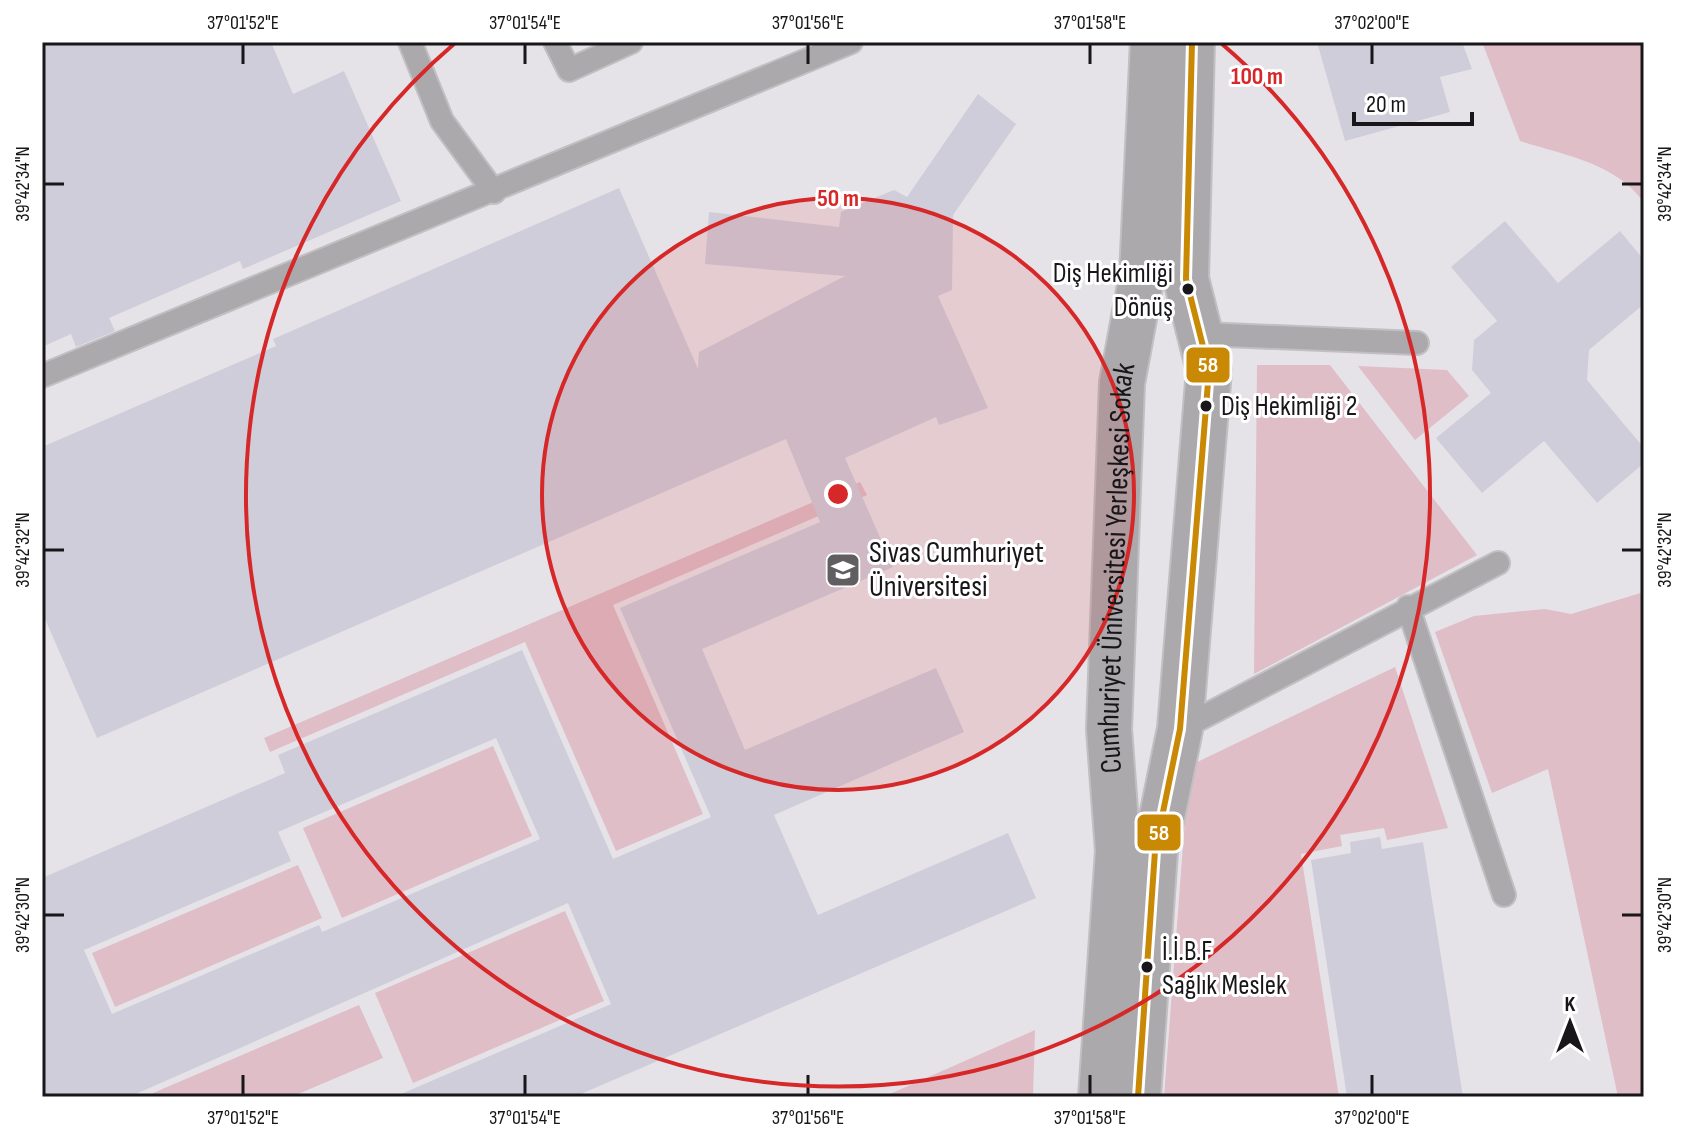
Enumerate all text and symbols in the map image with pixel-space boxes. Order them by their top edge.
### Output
text: 37°01'52"E [207,11,279,35]
text: 37°01'54"E [489,11,561,35]
text: 37°01'56"E [772,11,844,35]
text: 37°01'58"E [1054,11,1126,35]
text: 37°02'00"E [1334,11,1410,35]
text: 100 m [1231,62,1283,91]
scale bar [1354,76,1472,126]
text: 20 m [1366,90,1406,119]
text: 39°42'34"N [11,146,35,222]
text: 39°42'34"N [1653,146,1677,222]
text: 50 m [817,184,859,213]
place label: Diş Hekimliği Dönüş [1053,257,1173,324]
marker: Diş Hekimliği Dönüş [1180,281,1196,297]
line badge: 58 [1185,346,1231,384]
text: 58 [1198,352,1218,379]
street label: Cumhuriyet Üniversitesi Yerleşkesi Sokak [1091,359,1143,774]
place label: Diş Hekimliği 2 [1221,390,1357,423]
marker: Diş Hekimliği 2 [1198,398,1214,414]
centre of rings [824,480,852,508]
text: 39°42'32"N [11,512,35,588]
text: 39°42'32"N [1653,512,1677,588]
place label: Sivas Cumhuriyet Üniversitesi [869,535,1044,605]
school or university icon: Sivas Cumhuriyet Üniversitesi [824,551,862,589]
line badge: 58 [1136,813,1182,852]
text: 58 [1149,820,1169,847]
text: 39°42'30"N [11,877,35,953]
text: 39°42'30"N [1653,877,1677,953]
place label: İ.İ.B.F Sağlık Meslek [1162,935,1287,1002]
marker: İ.İ.B.F Sağlık Meslek [1139,959,1155,975]
north arrow [1530,983,1610,1063]
text: K [1565,991,1576,1018]
text: 37°01'52"E [207,1106,279,1130]
text: 37°01'54"E [489,1106,561,1130]
text: 37°01'56"E [772,1106,844,1130]
text: 37°01'58"E [1054,1106,1126,1130]
text: 37°02'00"E [1334,1106,1410,1130]

